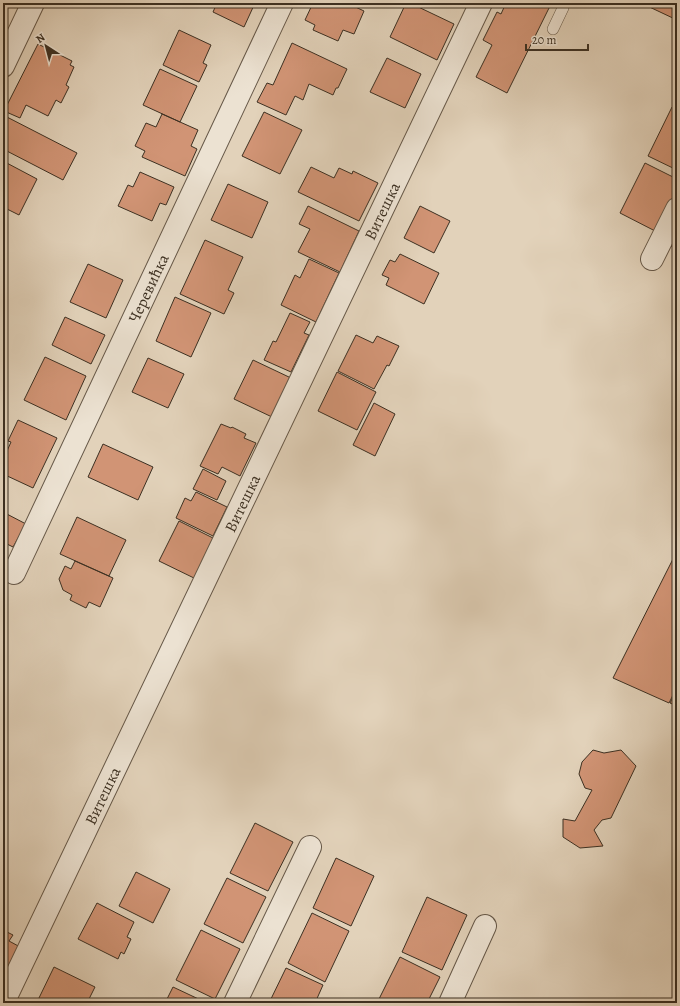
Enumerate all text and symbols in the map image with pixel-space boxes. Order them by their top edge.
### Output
north arrow [26,26,66,66]
scale bar [526,26,588,52]
text: N [33,30,48,47]
text: 20 m [532,32,556,48]
street label: Витешка [359,178,406,244]
street label: Черевићка [123,250,175,326]
street label: Витешка [220,470,266,536]
street label: Витешка [80,763,127,828]

